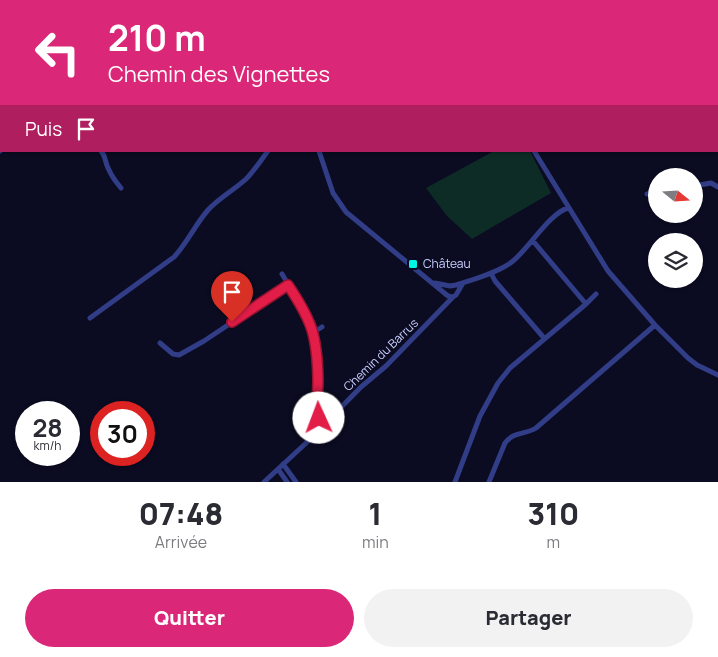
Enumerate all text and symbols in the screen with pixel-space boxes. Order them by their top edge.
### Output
text: 210 m [108,14,206,62]
icon: left [25,20,90,85]
text: Chemin des Vignettes [108,59,330,89]
icon: arrive [72,115,100,143]
text: Puis [25,116,62,142]
north arrow [648,168,702,222]
map controls [648,168,703,288]
button: layers [648,233,703,288]
place label: Château [423,255,471,272]
marker: Château [407,258,419,270]
pin [211,271,253,322]
icon: arrive [218,278,246,306]
street label: Chemin du Barrus [340,315,422,395]
position arrow [292,391,344,443]
speed limit sign: 30 [90,401,155,466]
text: 28 [32,410,63,445]
text: km/h [34,437,61,454]
text: 07:48 [139,493,223,534]
text: 1 [369,493,382,534]
text: 310 [528,493,579,534]
text: Arrivée [155,531,207,553]
text: min [362,531,389,553]
text: m [547,531,560,553]
button: Quitter [25,589,354,647]
button: Partager [364,589,693,647]

